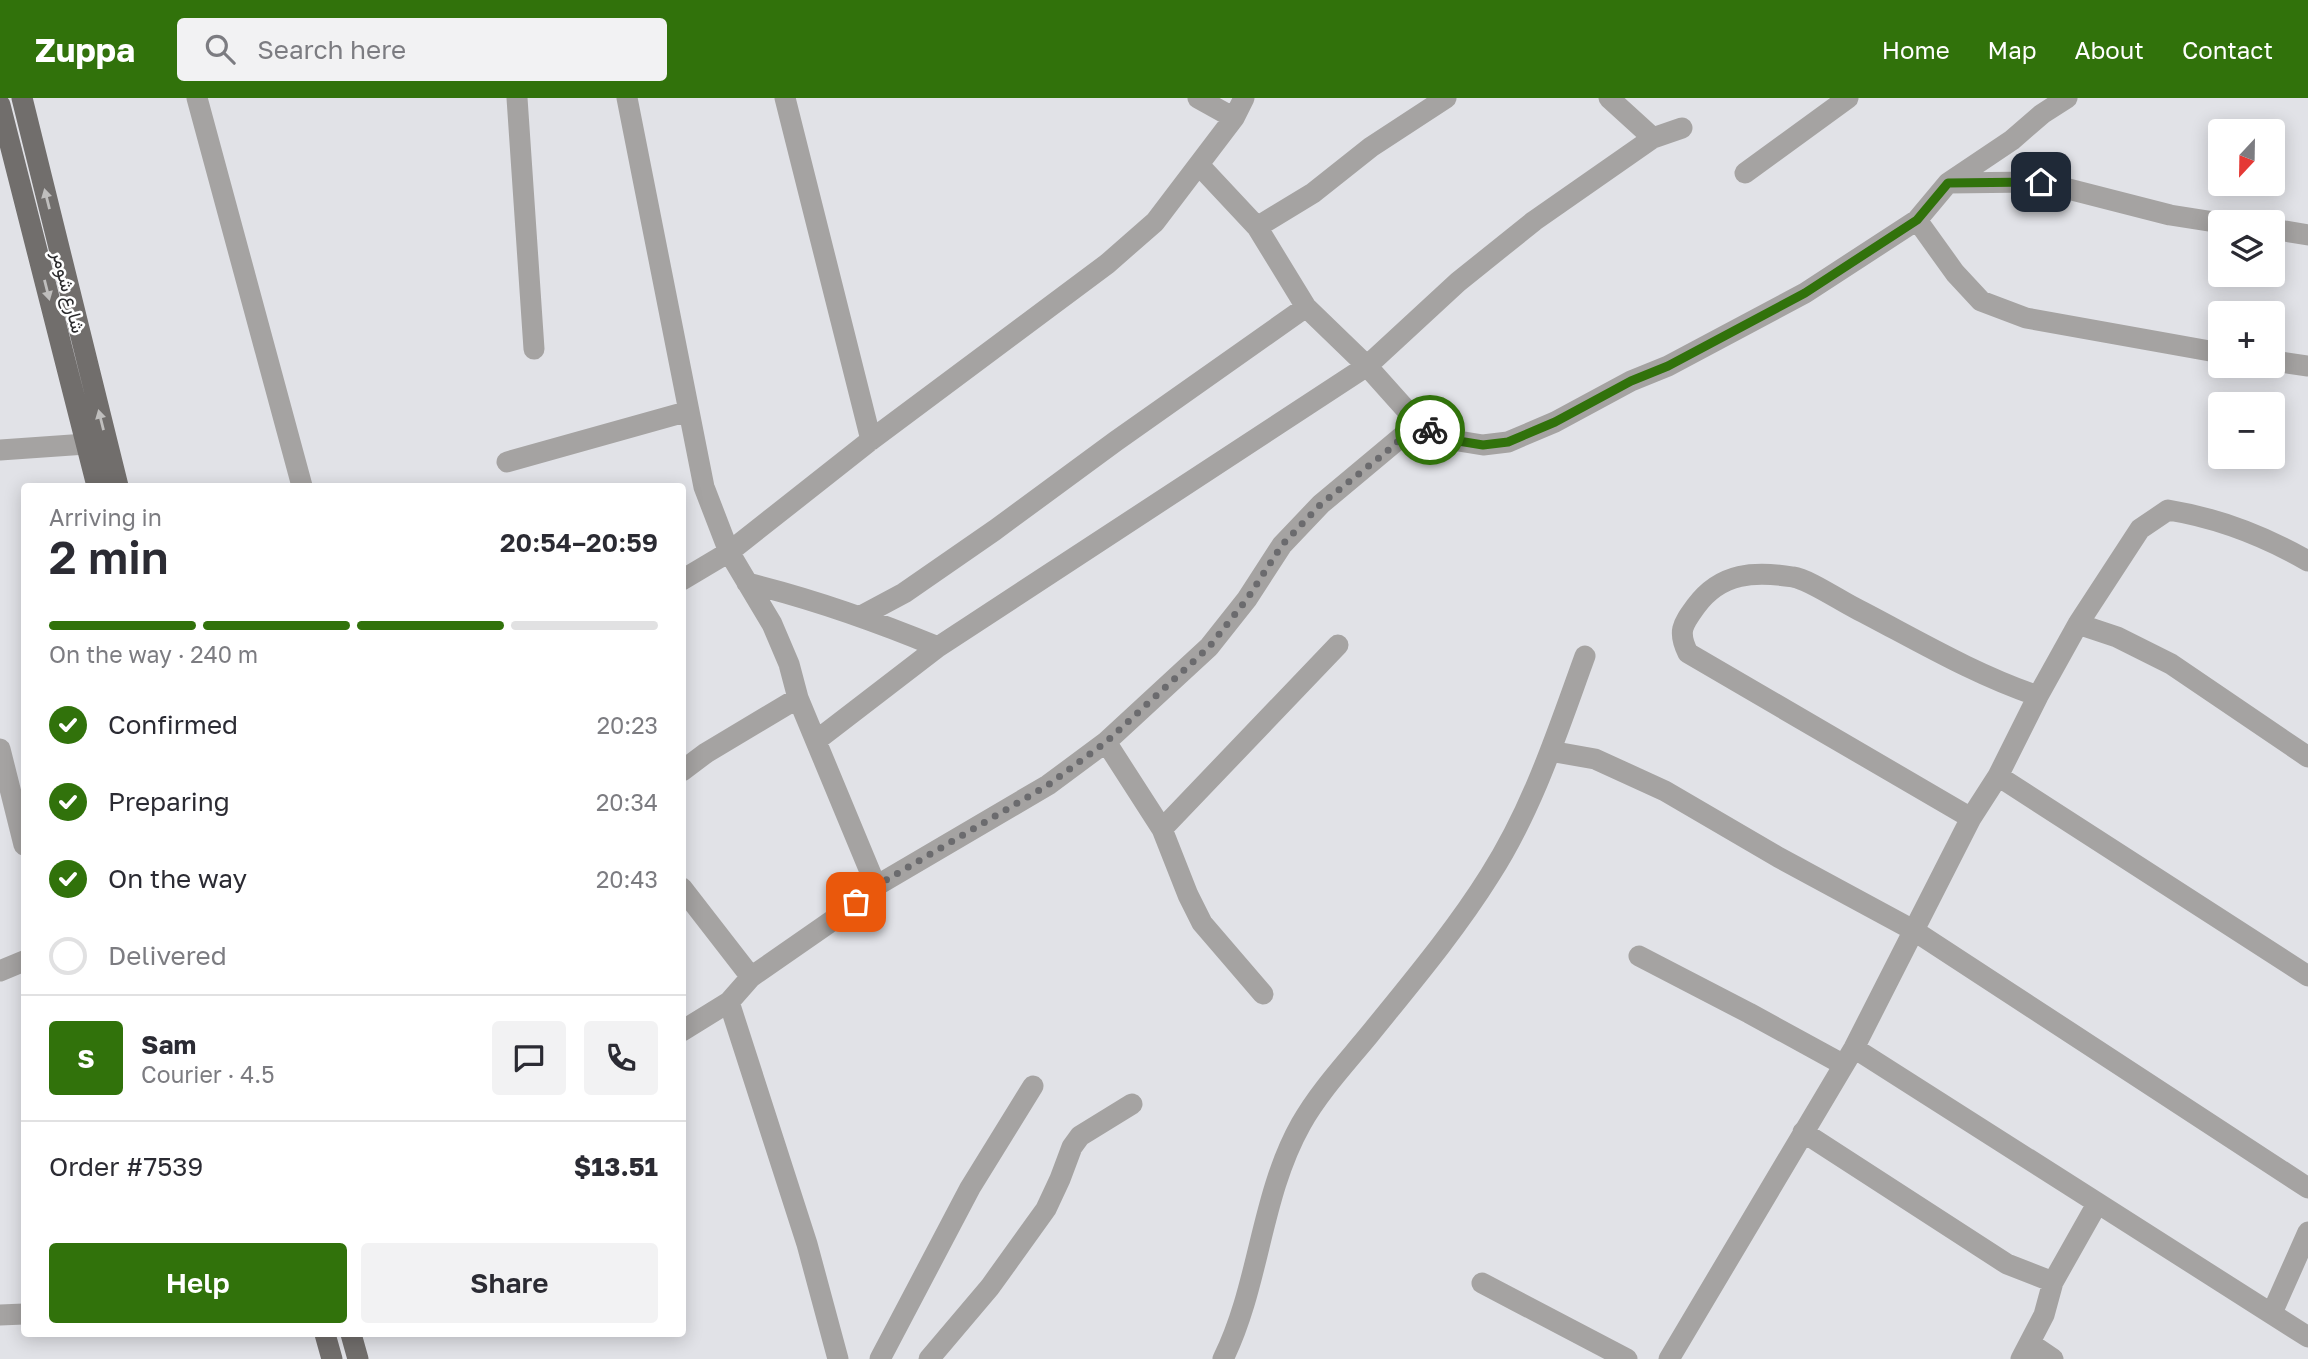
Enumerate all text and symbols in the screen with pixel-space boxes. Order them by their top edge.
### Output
search box [177,18,667,81]
text: Zuppa [35,30,135,69]
icon: search [201,30,239,68]
text: Search here [257,34,406,65]
text: Home [1882,35,1950,64]
text: Map [1988,35,2037,64]
text: About [2075,35,2144,64]
text: Contact [2182,35,2273,64]
north arrow [2208,119,2286,196]
map controls [2208,119,2285,469]
pin [2011,152,2071,212]
icon: home [2022,163,2060,201]
one-way arrow [41,188,52,210]
button: layers [2208,210,2285,287]
street label: شارع شومر [46,247,91,336]
one-way arrow [42,279,53,301]
button: + [2208,301,2285,378]
button: − [2208,392,2285,469]
courier [1395,395,1465,465]
one-way arrow [95,409,106,431]
icon: bike [1411,411,1449,449]
text: Arriving in [49,503,162,531]
text: 20:54–20:59 [500,527,658,558]
text: 2 min [49,529,169,584]
text: On the way · 240 m [49,640,258,668]
icon: check [49,706,87,744]
text: Confirmed [108,709,238,740]
text: 20:23 [597,711,658,739]
icon: check [49,783,87,821]
text: Preparing [108,786,230,817]
text: 20:34 [596,788,658,816]
icon: check [49,860,87,898]
text: On the way [108,863,247,894]
text: 20:43 [596,865,658,893]
pin [826,872,886,932]
icon: bag [837,883,875,921]
text: Delivered [108,940,227,971]
button: chat [492,1021,566,1095]
button: phone [584,1021,658,1095]
text: Sam [141,1029,196,1060]
text: S [77,1043,95,1074]
text: Courier · 4.5 [141,1060,274,1088]
text: Order #7539 [49,1151,203,1182]
text: $13.51 [574,1151,658,1182]
button: Help [49,1243,347,1323]
button: Share [361,1243,658,1323]

